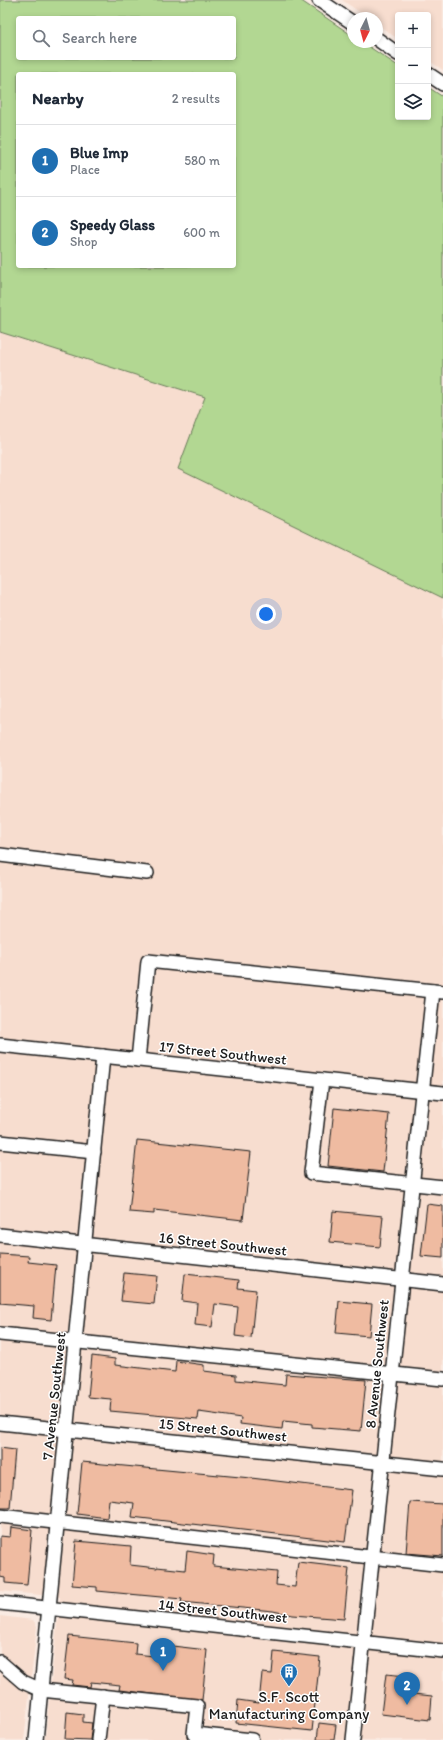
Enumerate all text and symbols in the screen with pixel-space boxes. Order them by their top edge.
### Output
north arrow [347,12,383,48]
map controls [395,12,431,120]
button: + [395,12,431,48]
search box [16,16,236,60]
icon: search [30,27,52,49]
text: Search here [62,29,137,47]
button: − [395,48,431,84]
button: layers [395,84,431,120]
text: Nearby [32,88,84,108]
text: 2 results [172,91,220,106]
text: Blue Imp [70,144,128,162]
text: 1 [42,153,48,168]
text: 580 m [184,153,220,168]
text: Place [70,162,100,177]
text: Speedy Glass [70,216,155,234]
text: 2 [42,225,48,240]
text: 600 m [183,225,220,240]
text: Shop [70,234,97,249]
your location [256,604,276,624]
street label: 17 Street Southwest [158,1037,288,1069]
street label: 16 Street Southwest [158,1228,288,1260]
street label: 8 Avenue Southwest [361,1298,393,1429]
street label: 7 Avenue Southwest [38,1331,70,1461]
street label: 15 Street Southwest [158,1414,288,1446]
street label: 14 Street Southwest [158,1595,289,1627]
pin: 1 [150,1638,176,1671]
building icon: S.F. Scott Manufacturing Company [279,1662,299,1687]
pin: 2 [394,1672,420,1705]
place label: S.F. Scott Manufacturing Company [209,1688,369,1723]

